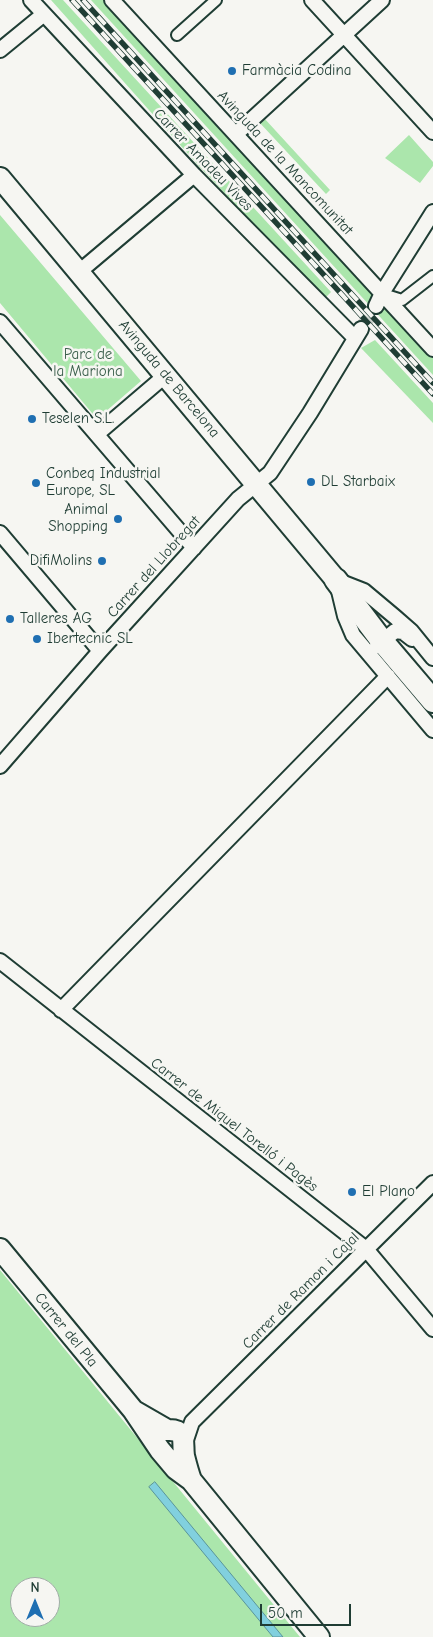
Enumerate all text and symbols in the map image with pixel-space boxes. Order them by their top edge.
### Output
place label: Farmàcia Codina [242,62,352,80]
marker: Farmàcia Codina [226,65,238,77]
street label: Avinguda de la Mancomunitat [213,87,357,239]
street label: Carrer Amadeu Vives [150,105,256,215]
street label: Avinguda de Barcelona [115,317,223,441]
park label: Parc de la Mariona [53,346,123,381]
place label: Teselen S.L. [42,410,114,428]
marker: Teselen S.L. [26,413,38,425]
place label: Conbeq Industrial Europe, SL [46,465,160,500]
place label: DL Starbaix [321,473,395,491]
marker: DL Starbaix [305,476,317,488]
marker: Conbeq Industrial Europe, SL [30,477,42,489]
place label: Animal Shopping [48,501,108,536]
street label: Carrer del Llobregat [104,512,204,622]
marker: Animal Shopping [112,513,124,525]
place label: DifiMolins [30,552,92,570]
marker: DifiMolins [96,555,108,567]
place label: Talleres AG [20,610,92,628]
marker: Talleres AG [4,613,16,625]
place label: Ibertecnic SL [47,630,133,648]
marker: Ibertecnic SL [31,633,43,645]
street label: Carrer de Miquel Torelló i Pagès [147,1054,321,1196]
place label: El Plano [362,1183,415,1201]
marker: El Plano [346,1186,358,1198]
street label: Carrer de Ramon i Cajal [239,1229,363,1353]
street label: Carrer del Pla [31,1289,101,1371]
north arrow [10,1577,60,1627]
text: N [30,1579,40,1596]
scale bar [263,1594,354,1626]
text: 50 m [268,1604,303,1622]

